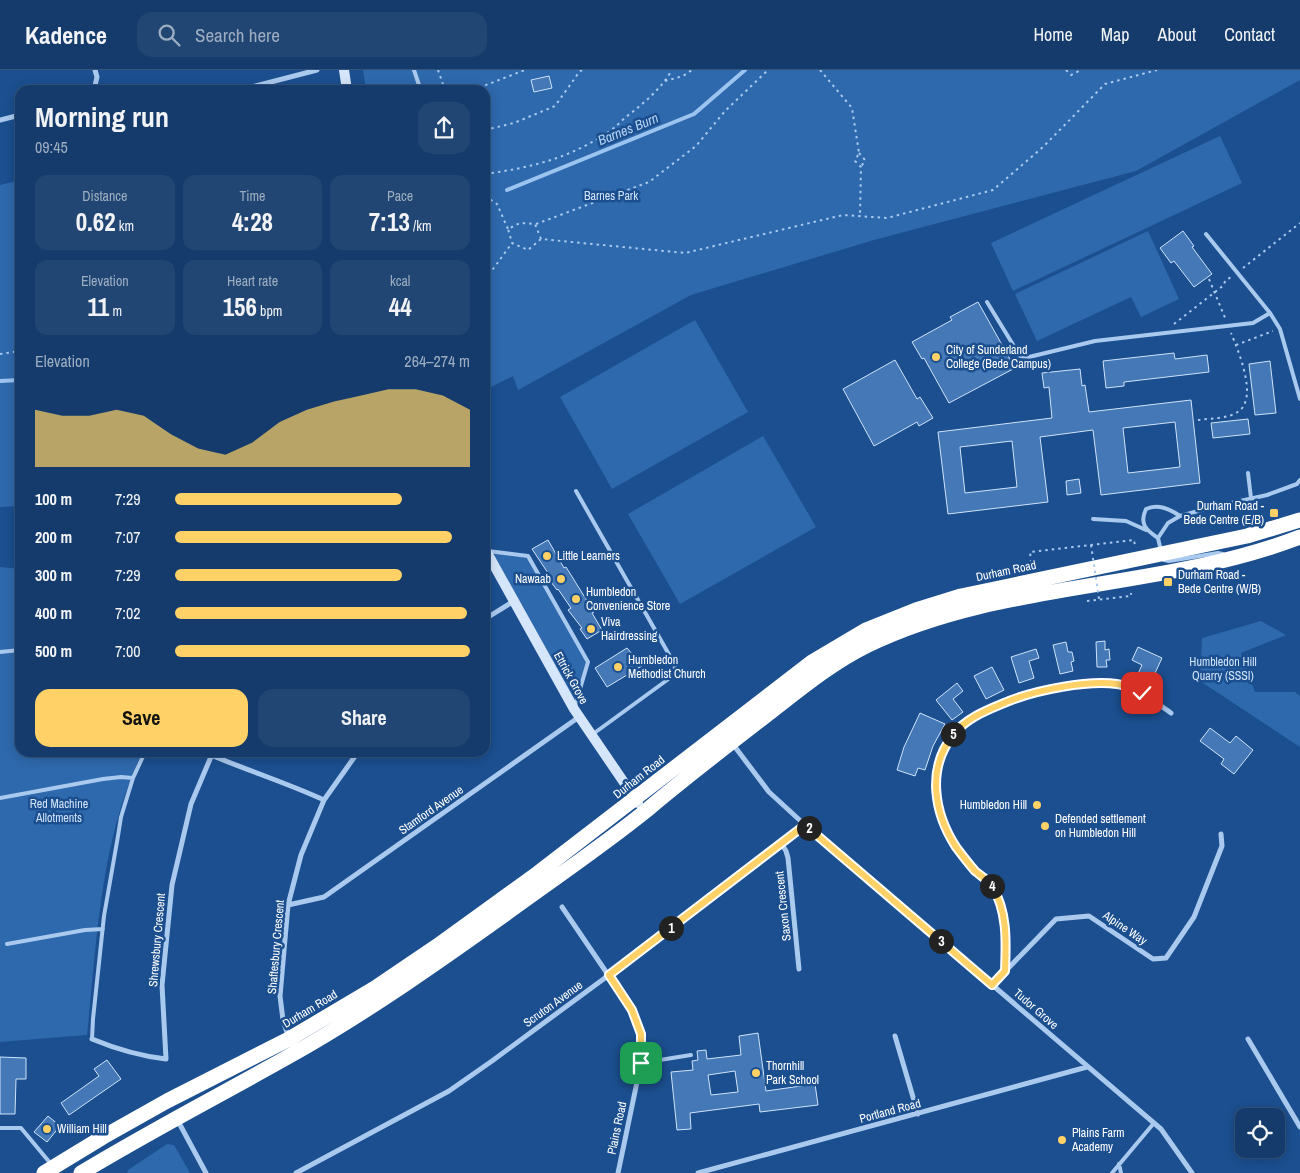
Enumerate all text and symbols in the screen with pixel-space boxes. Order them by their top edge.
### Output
search box [137,12,487,57]
text: Kadence [25,19,107,51]
icon: search [155,21,183,49]
text: Search here [195,22,280,48]
text: Home [1033,22,1073,47]
text: Map [1101,22,1130,47]
text: About [1158,22,1196,47]
text: Contact [1224,22,1275,47]
text: Morning run [35,98,169,136]
button: share [418,102,470,154]
water label: Barnes Burn [595,109,661,149]
text: 09:45 [35,136,68,158]
text: Distance [82,187,127,205]
text: Time [240,187,265,205]
text: Pace [387,187,413,205]
park label: Barnes Park [584,188,638,204]
text: 0.62 [76,205,116,239]
text: 4:28 [232,205,273,239]
text: 7:13 [369,205,410,239]
text: km [116,217,134,235]
text: /km [410,217,432,235]
text: Elevation [81,272,129,290]
text: Heart rate [227,272,278,290]
text: kcal [390,272,410,290]
text: 11 [88,290,109,324]
text: 156 [223,290,257,324]
text: 44 [389,290,412,324]
text: m [109,302,122,320]
text: bpm [257,302,282,320]
place label: City of Sunderland College (Bede Campus) [946,342,1051,372]
text: Elevation [35,350,90,372]
text: 264–274 m [404,350,470,372]
marker: City of Sunderland College (Bede Campus) [930,351,942,363]
text: 100 m [35,488,72,510]
text: 7:29 [115,488,141,510]
place label: Durham Road - Bede Centre (E/B) [1184,498,1265,528]
marker: Durham Road - Bede Centre (E/B) [1268,507,1280,519]
text: 200 m [35,526,72,548]
text: 7:07 [115,526,141,548]
place label: Little Learners [557,548,620,564]
marker: Little Learners [541,550,553,562]
street label: Durham Road [974,557,1038,585]
text: 300 m [35,564,72,586]
text: 7:29 [115,564,141,586]
place label: Durham Road - Bede Centre (W/B) [1178,567,1261,597]
place label: Nawaab [515,571,551,587]
marker: Nawaab [555,573,567,585]
marker: Durham Road - Bede Centre (W/B) [1162,576,1174,588]
place label: Humbledon Convenience Store [586,584,670,614]
marker: Humbledon Convenience Store [570,593,582,605]
text: 400 m [35,602,72,624]
text: 7:02 [115,602,141,624]
place label: Viva Hairdressing [601,614,658,644]
marker: Viva Hairdressing [585,623,597,635]
text: 500 m [35,640,72,662]
text: 7:00 [115,640,141,662]
street label: Ettrick Grove [550,649,592,707]
place label: Humbledon Methodist Church [628,652,706,682]
park label: Humbledon Hill Quarry (SSSI) [1189,654,1257,684]
marker: Humbledon Methodist Church [612,661,624,673]
pin [1121,672,1163,714]
icon: check [1128,679,1156,707]
button: Save [35,689,248,747]
button: Share [258,689,470,747]
pin: 5 [940,722,966,746]
text: 5 [950,725,957,743]
street label: Durham Road [610,752,668,802]
street label: Stamford Avenue [396,782,466,838]
park label: Red Machine Allotments [30,796,88,826]
place label: Humbledon Hill [960,797,1027,813]
marker: Humbledon Hill [1031,799,1043,811]
place label: Defended settlement on Humbledon Hill [1055,811,1146,841]
pin: 2 [796,816,822,840]
text: 2 [806,819,813,837]
marker: Defended settlement on Humbledon Hill [1039,820,1051,832]
street label: Saxon Crescent [771,870,795,942]
pin: 4 [980,874,1004,898]
text: 4 [989,877,996,895]
street label: Shrewsbury Crescent [145,892,169,988]
street label: Shaftesbury Crescent [264,899,288,995]
street label: Alpine Way [1099,907,1150,949]
pin: 1 [658,916,684,940]
text: 1 [668,919,675,937]
pin: 3 [928,928,954,954]
text: 3 [938,932,945,950]
street label: Scruton Avenue [520,977,586,1031]
street label: Tudor Grove [1010,985,1062,1033]
street label: Durham Road [280,986,340,1032]
pin [620,1042,662,1084]
icon: arrive [627,1049,655,1077]
place label: Thornhill Park School [766,1058,819,1088]
marker: Thornhill Park School [750,1067,762,1079]
street label: Portland Road [858,1095,922,1127]
street label: Plains Road [604,1100,630,1156]
map controls [1235,1108,1285,1158]
button: locate [1235,1108,1285,1158]
place label: William Hill [57,1121,107,1137]
marker: William Hill [41,1123,53,1135]
place label: Plains Farm Academy [1071,1125,1125,1155]
marker: Plains Farm Academy [1056,1134,1068,1146]

